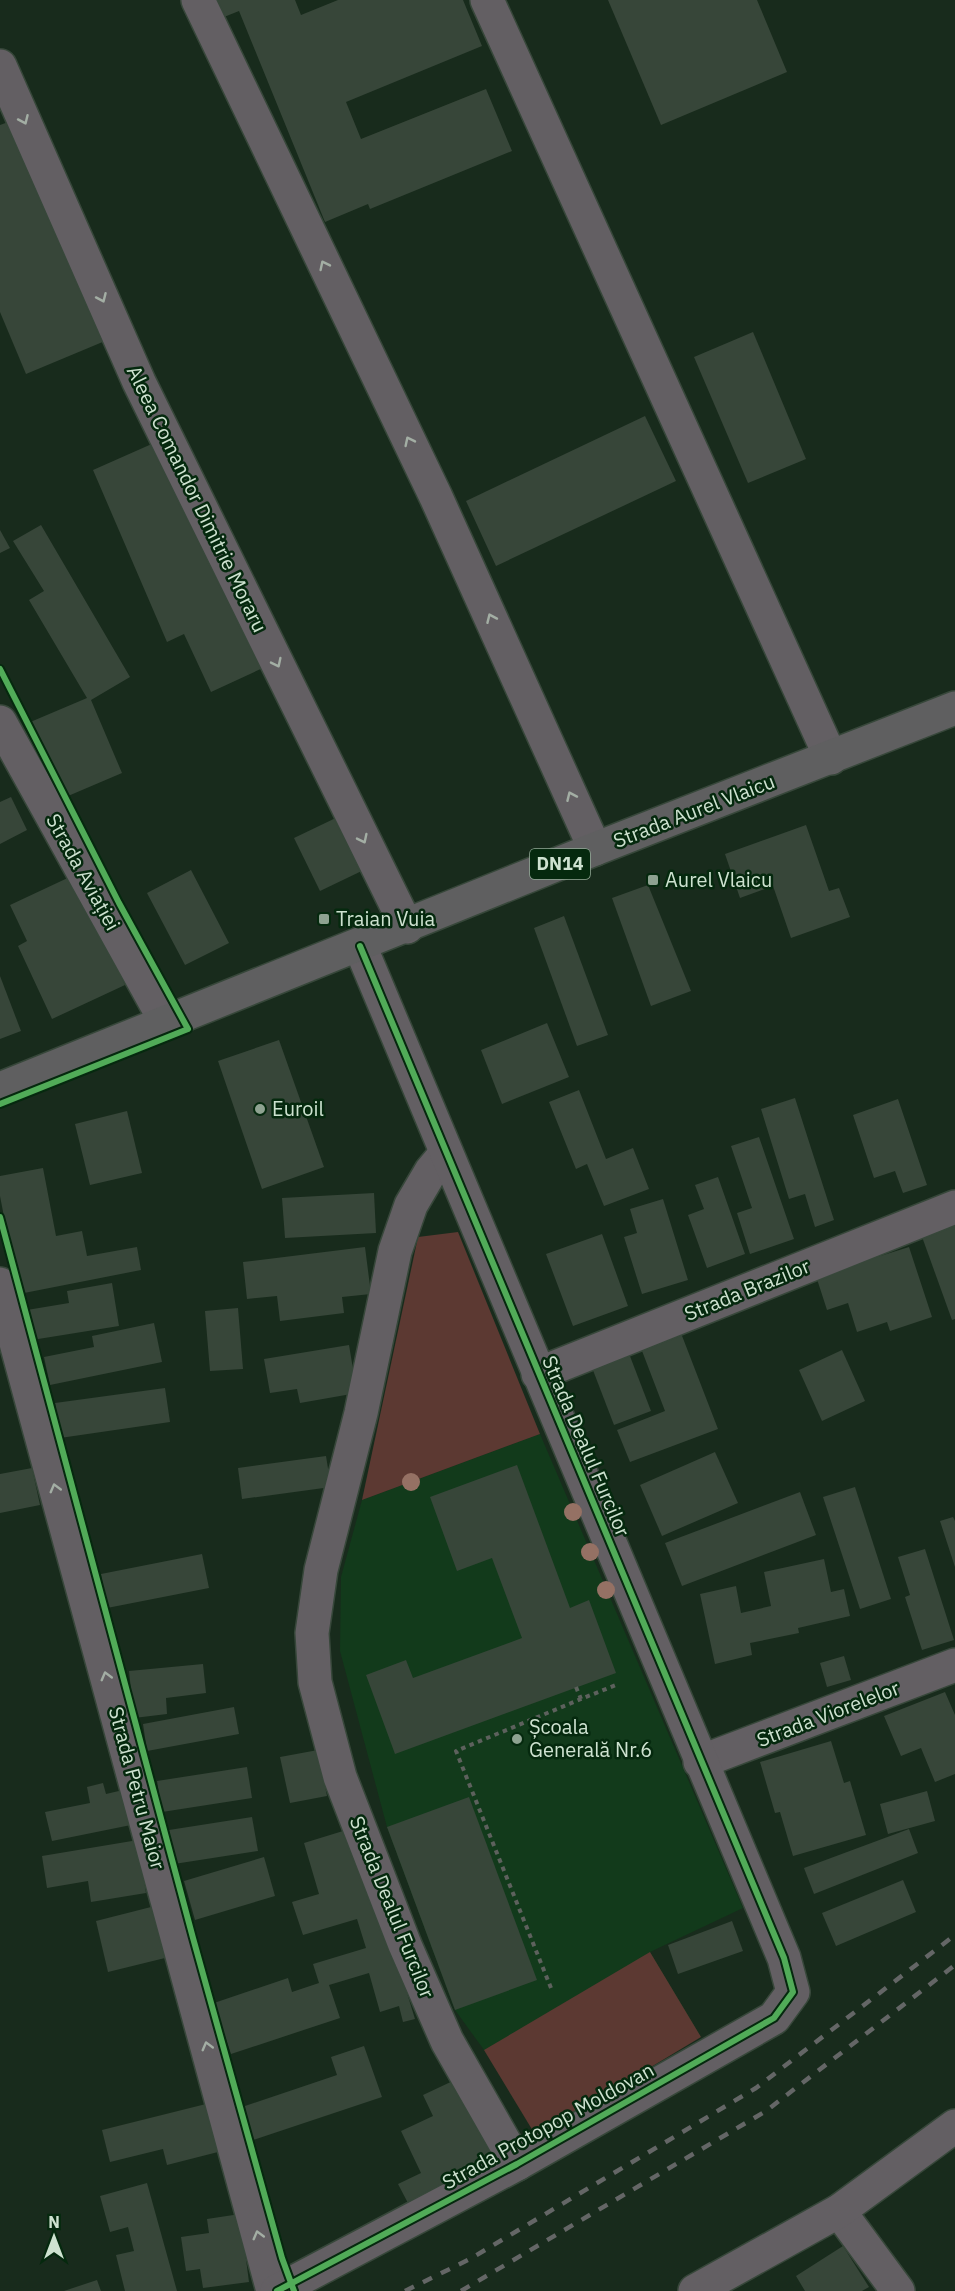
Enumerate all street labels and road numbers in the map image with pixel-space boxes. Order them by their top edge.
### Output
street label: Aleea Comandor Dimitrie Moraru [121,361,274,637]
street label: Strada Aurel Vlaicu [609,767,778,854]
street label: Strada Aviației [40,809,127,935]
road number: DN14 [530,849,590,879]
street label: Strada Brazilor [680,1252,813,1327]
street label: Strada Dealul Furcilor [536,1351,637,1540]
street label: Strada Viorelelor [753,1674,903,1753]
street label: Strada Petru Maior [103,1704,172,1872]
street label: Strada Dealul Furcilor [344,1812,441,2002]
street label: Strada Protopop Moldovan [437,2056,659,2195]

